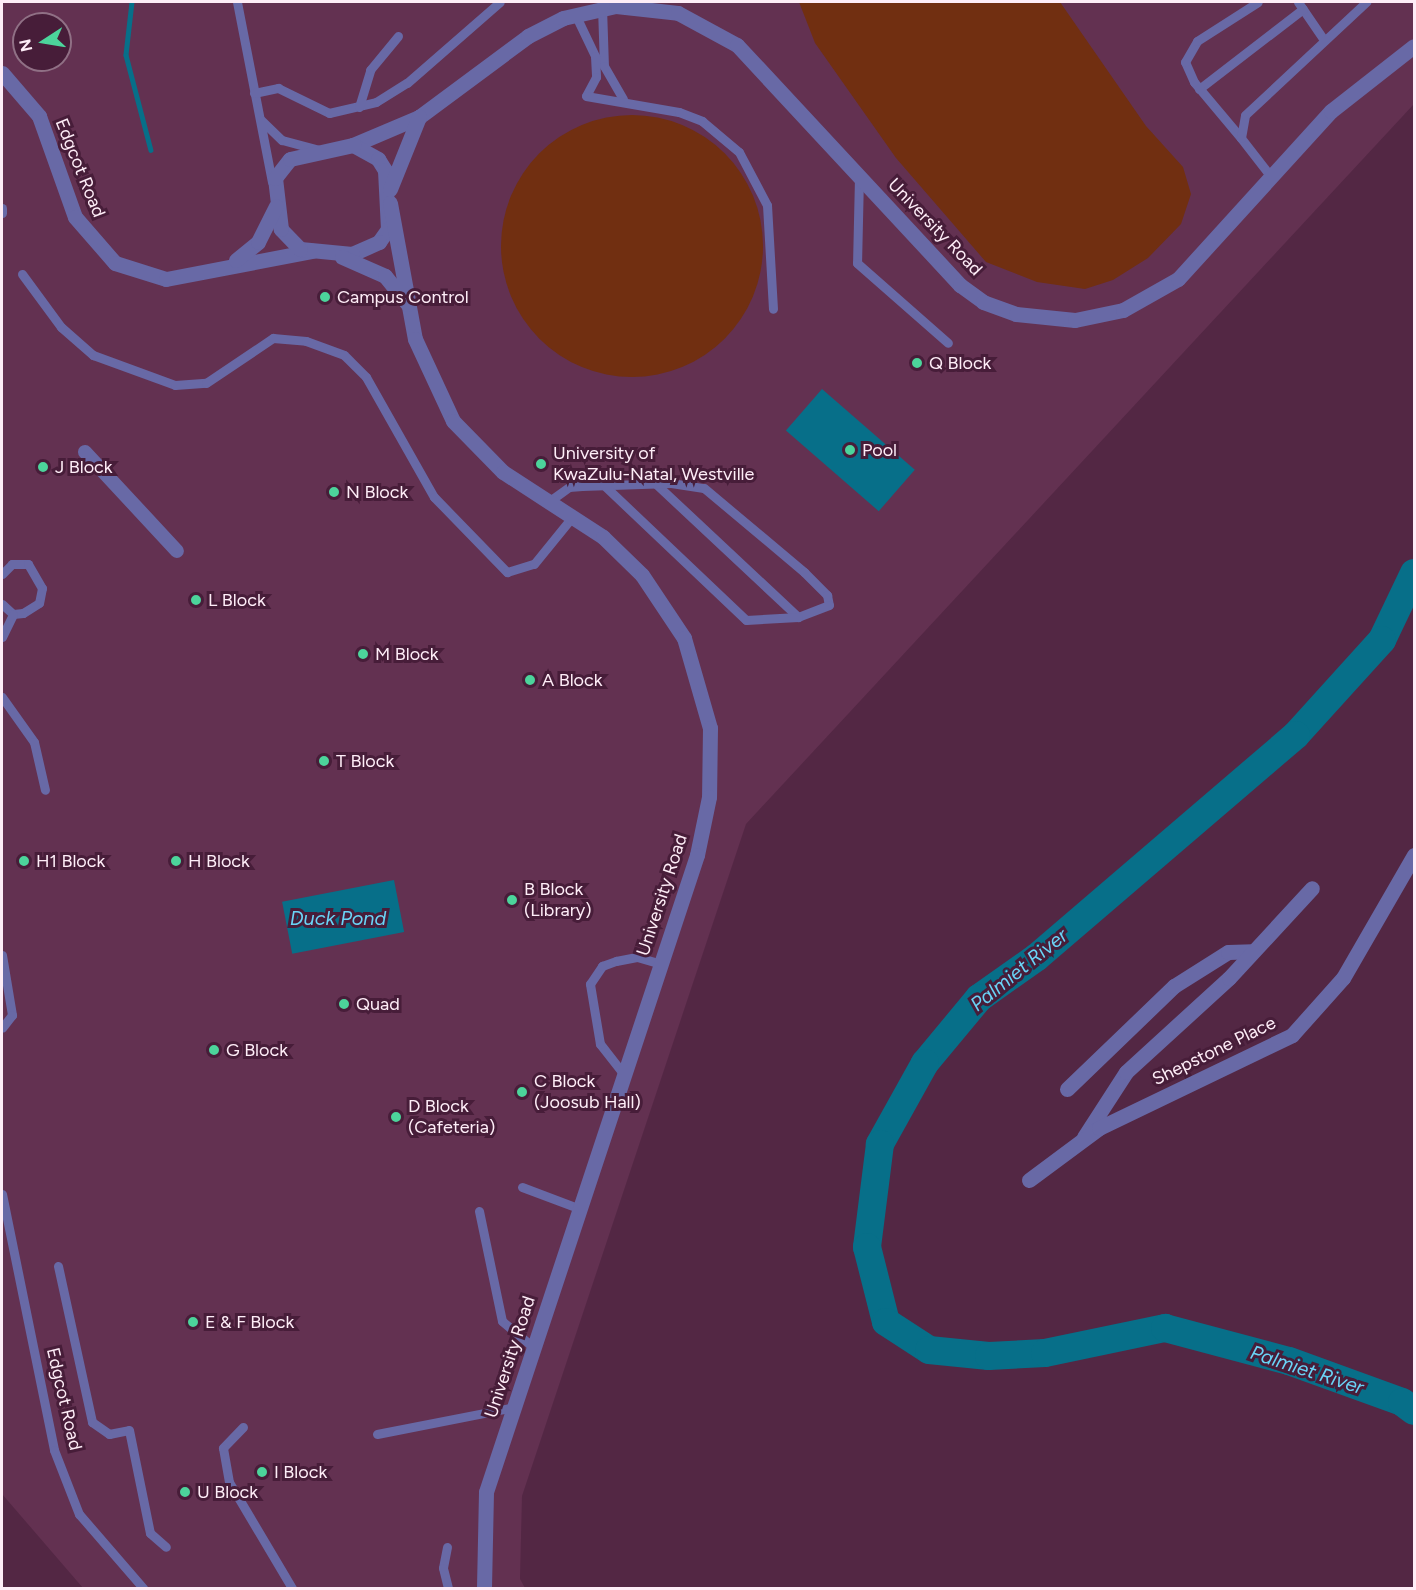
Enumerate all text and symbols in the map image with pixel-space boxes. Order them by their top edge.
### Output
north arrow [12,12,72,72]
text: N [15,37,36,53]
street label: Edgcot Road [50,115,110,221]
street label: University Road [883,174,987,280]
place label: Campus Control [337,286,469,308]
marker: Campus Control [318,290,332,304]
place label: Q Block [929,352,991,374]
marker: Q Block [910,356,924,370]
place label: Pool [862,439,897,461]
place label: University of KwaZulu-Natal, Westville [553,443,754,486]
marker: Pool [843,443,857,457]
place label: J Block [55,456,113,478]
marker: University of KwaZulu-Natal, Westville [534,457,548,471]
marker: J Block [36,460,50,474]
place label: N Block [346,481,408,503]
marker: N Block [327,485,341,499]
place label: L Block [208,589,266,611]
marker: L Block [189,593,203,607]
place label: M Block [375,643,439,665]
marker: M Block [356,647,370,661]
place label: A Block [542,669,602,691]
marker: A Block [523,673,537,687]
place label: T Block [336,750,394,772]
marker: T Block [317,754,331,768]
street label: University Road [632,831,692,959]
place label: H1 Block [36,850,105,872]
place label: H Block [188,850,250,872]
marker: H1 Block [17,854,31,868]
marker: H Block [169,854,183,868]
place label: B Block (Library) [524,879,592,922]
marker: B Block (Library) [505,893,519,907]
water label: Duck Pond [290,906,386,930]
water label: Palmiet River [966,924,1072,1016]
place label: Quad [356,993,400,1015]
marker: Quad [337,997,351,1011]
street label: Shepstone Place [1149,1012,1279,1090]
place label: G Block [226,1039,288,1061]
marker: G Block [207,1043,221,1057]
place label: C Block (Joosub Hall) [534,1071,641,1114]
marker: C Block (Joosub Hall) [515,1085,529,1099]
place label: D Block (Cafeteria) [408,1096,495,1138]
marker: D Block (Cafeteria) [389,1110,403,1124]
street label: University Road [480,1293,540,1421]
place label: E & F Block [205,1311,294,1333]
marker: E & F Block [186,1315,200,1329]
water label: Palmiet River [1247,1340,1367,1400]
street label: Edgcot Road [42,1346,86,1452]
place label: I Block [274,1461,327,1483]
marker: I Block [255,1465,269,1479]
place label: U Block [197,1481,258,1503]
marker: U Block [178,1485,192,1499]

